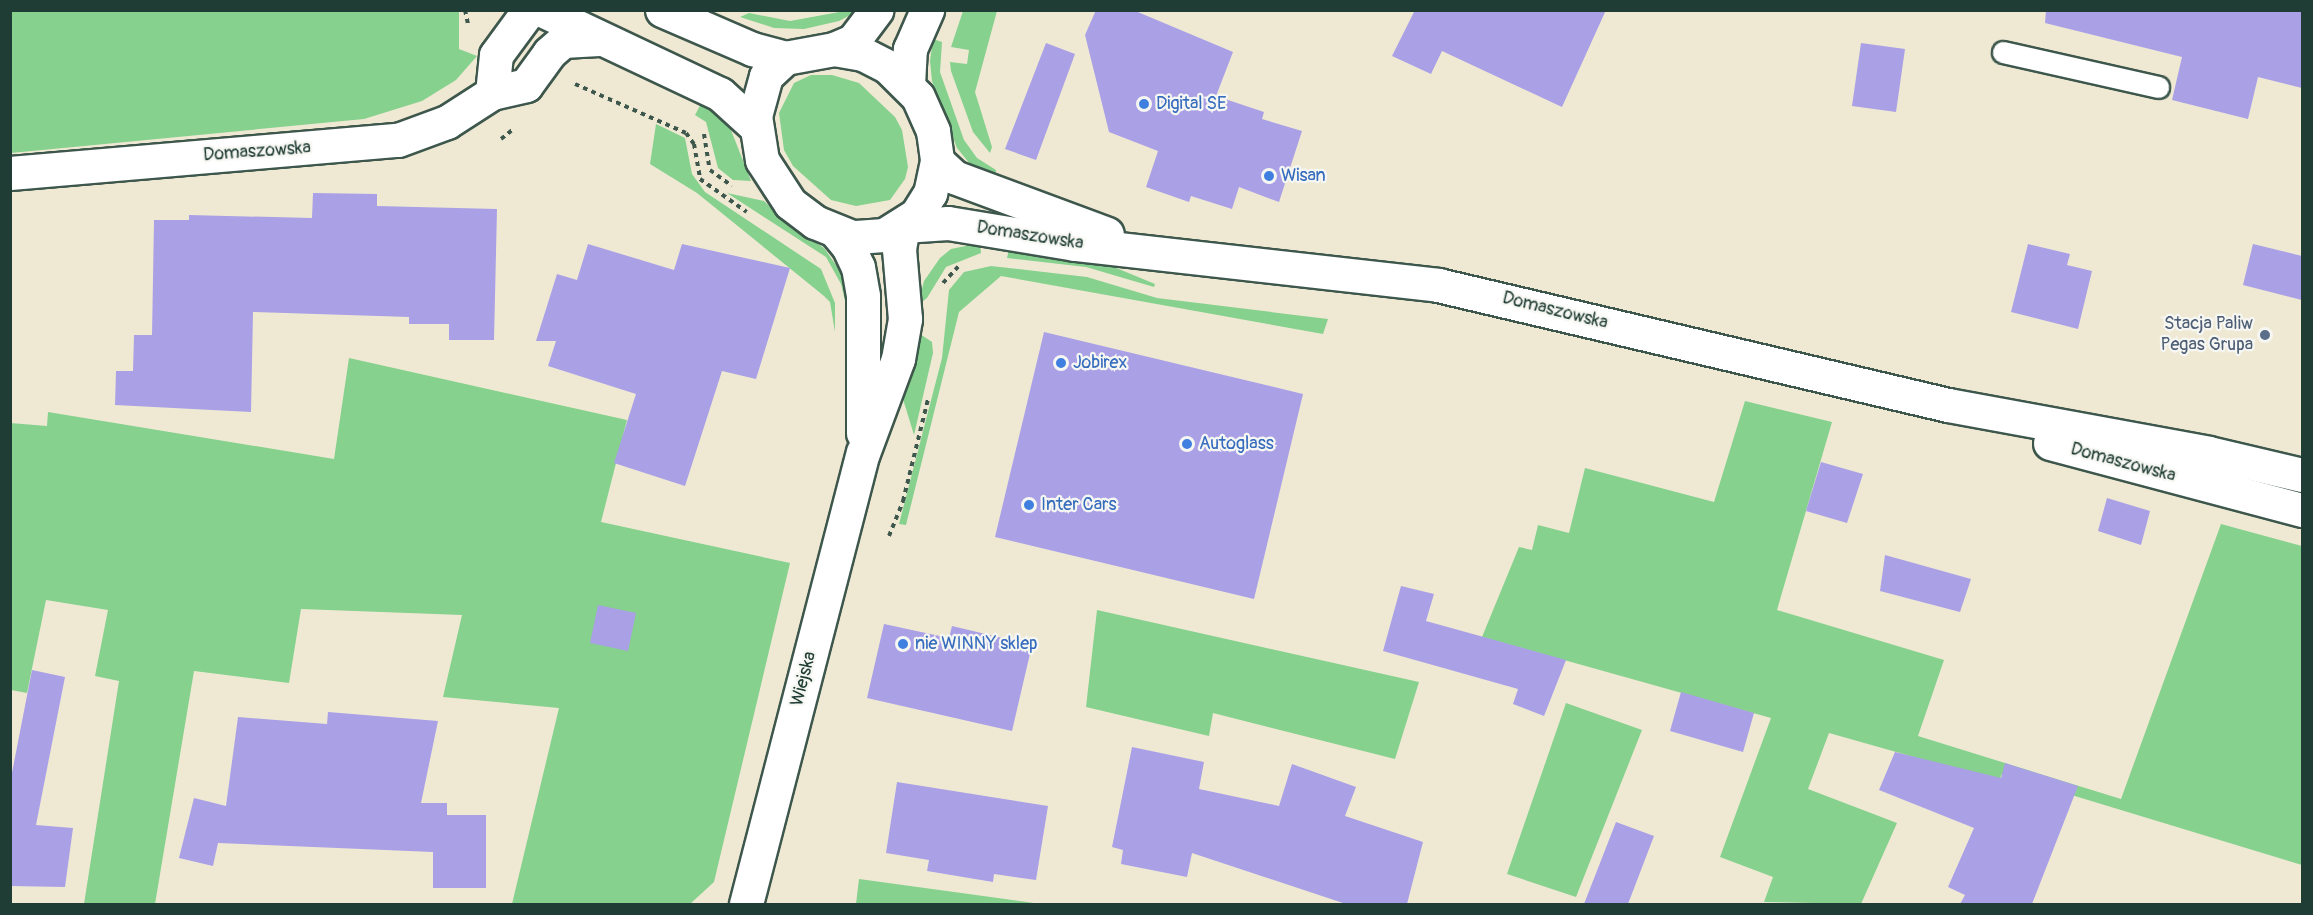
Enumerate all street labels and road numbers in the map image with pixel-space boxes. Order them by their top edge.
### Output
street label: Domaszowska [203,137,311,167]
street label: Domaszowska [975,217,1085,255]
street label: Domaszowska [1500,287,1610,335]
street label: Domaszowska [2068,439,2178,487]
street label: Wiejska [787,649,821,709]

